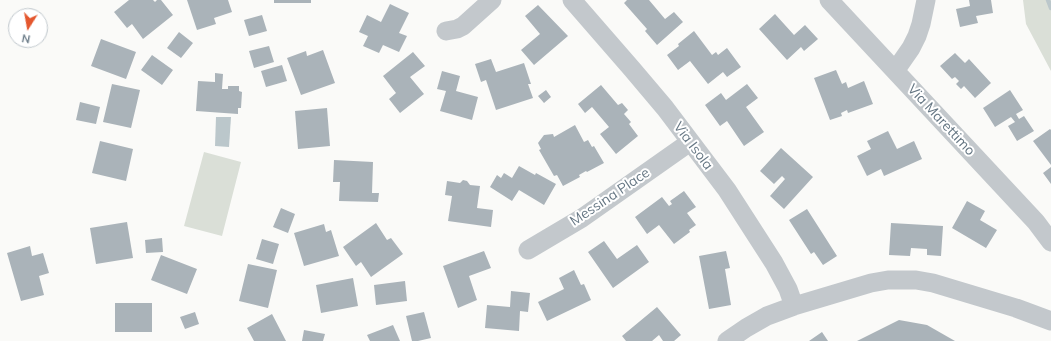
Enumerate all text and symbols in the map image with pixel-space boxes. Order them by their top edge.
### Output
north arrow [8,8,48,48]
text: N [20,31,31,46]
street label: Via Marettimo [904,81,978,159]
street label: Via Isola [670,119,716,173]
street label: Messina Place [567,164,653,230]

